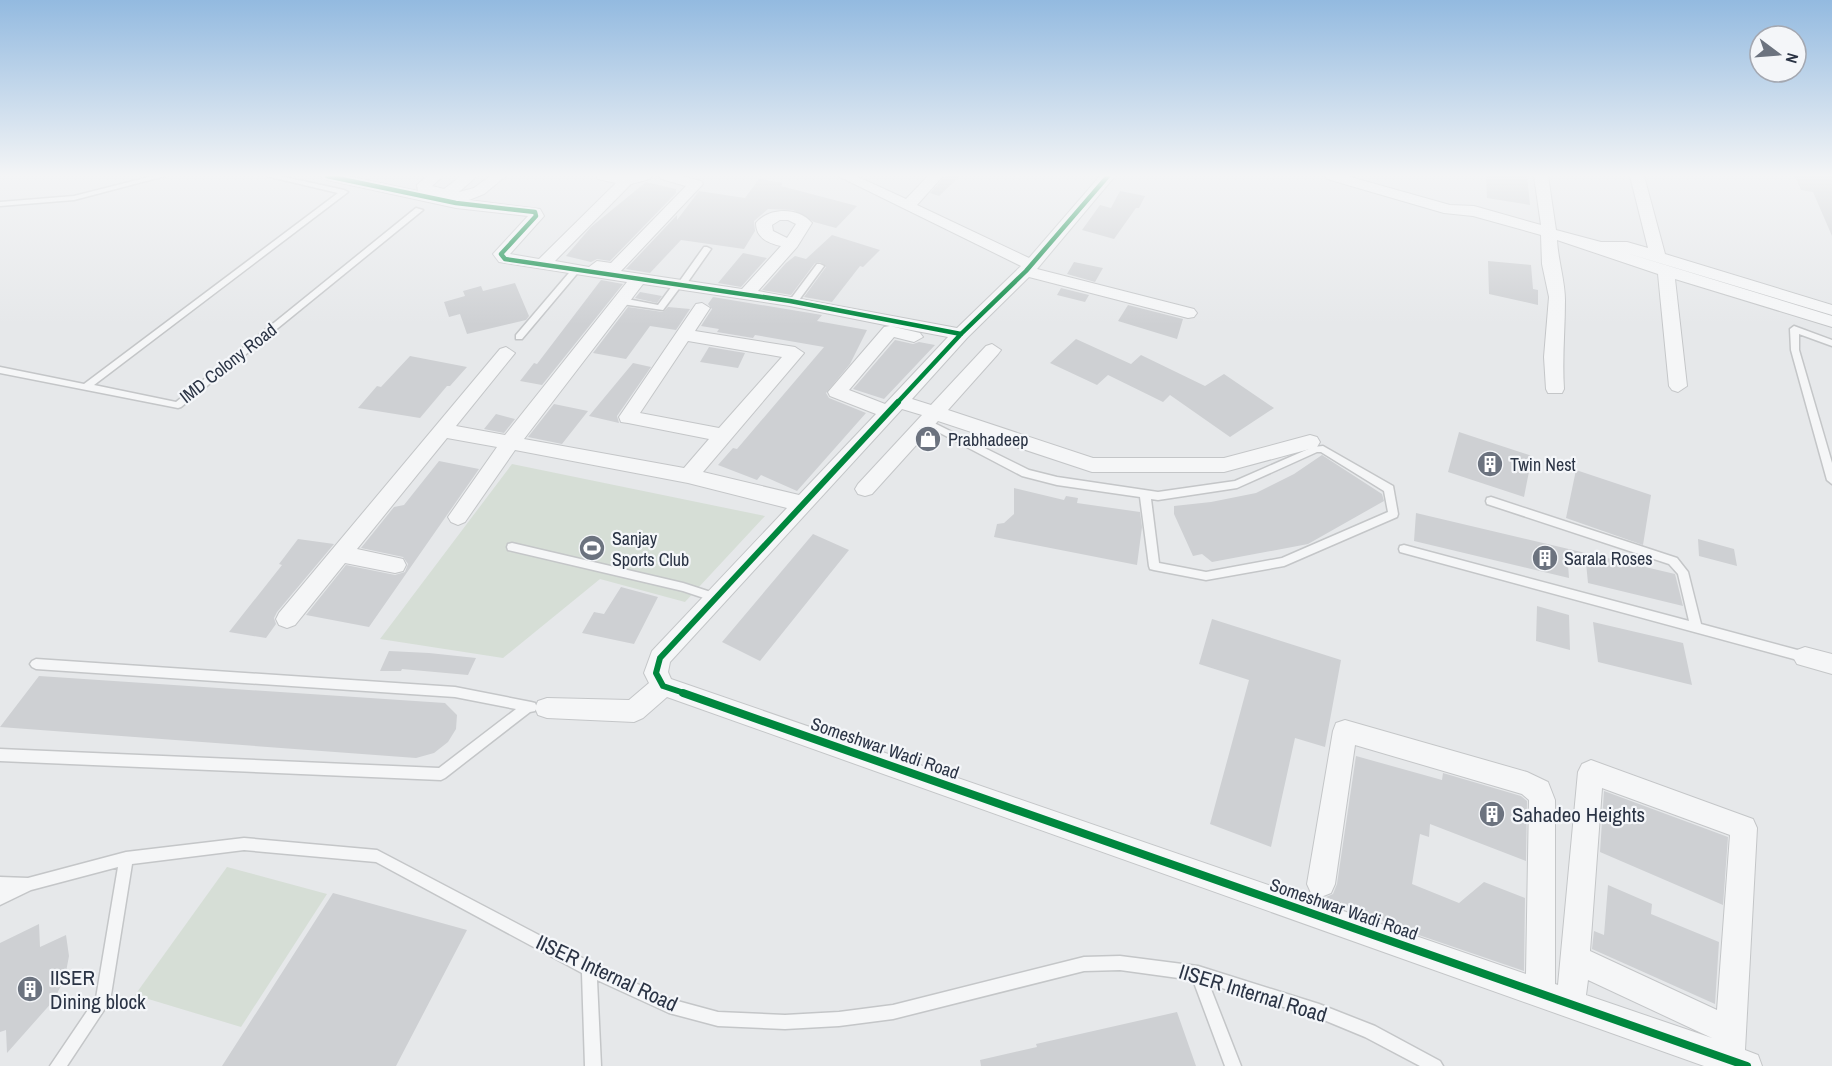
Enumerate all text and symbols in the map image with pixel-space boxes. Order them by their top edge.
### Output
north arrow [1748,24,1808,84]
text: N [1781,51,1804,66]
street label: IMD Colony Road [174,317,282,409]
shop icon: Prabhadeep [913,424,943,454]
place label: Prabhadeep [948,427,1028,452]
building icon: Twin Nest [1475,449,1505,479]
place label: Twin Nest [1510,452,1576,477]
place label: Sanjay Sports Club [612,526,689,572]
sports icon: Sanjay Sports Club [577,533,607,563]
building icon: Sarala Roses [1530,543,1560,573]
place label: Sarala Roses [1564,546,1653,571]
street label: Someshwar Wadi Road [807,711,963,785]
building icon: Sahadeo Heights [1477,799,1507,829]
place label: Sahadeo Heights [1512,800,1645,829]
street label: Someshwar Wadi Road [1266,872,1422,946]
street label: IISER Internal Road [531,927,683,1019]
street label: IISER Internal Road [1176,957,1330,1029]
place label: IISER Dining block [50,963,146,1016]
building icon: IISER Dining block [15,974,45,1004]

